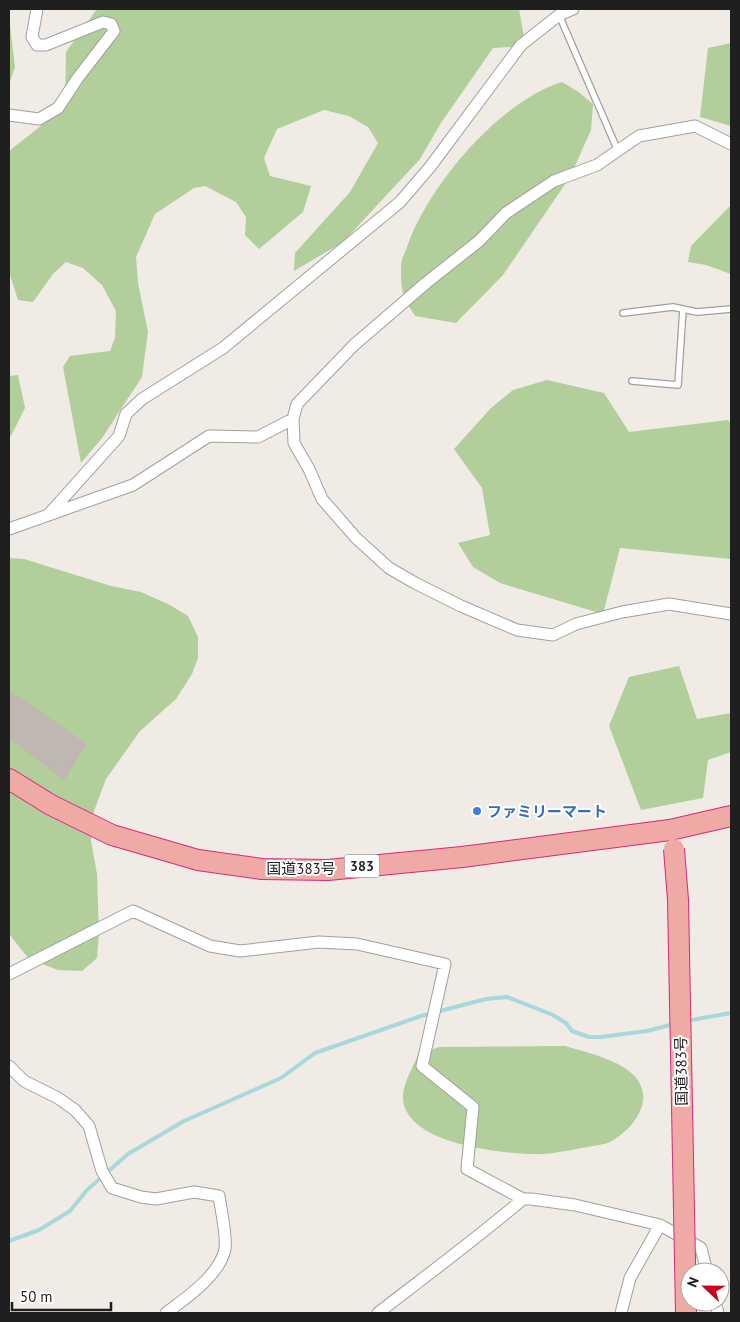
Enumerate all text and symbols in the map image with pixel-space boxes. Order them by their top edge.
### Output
place label: ファミリーマート [487,802,607,821]
marker: ファミリーマート [471,805,483,817]
road number: 383 [344,854,380,878]
street label: 国道383号 [266,859,336,878]
street label: 国道383号 [671,1036,691,1106]
north arrow [680,1262,730,1312]
text: N [683,1274,703,1290]
scale bar [12,1280,111,1312]
text: 50 m [20,1287,53,1306]

